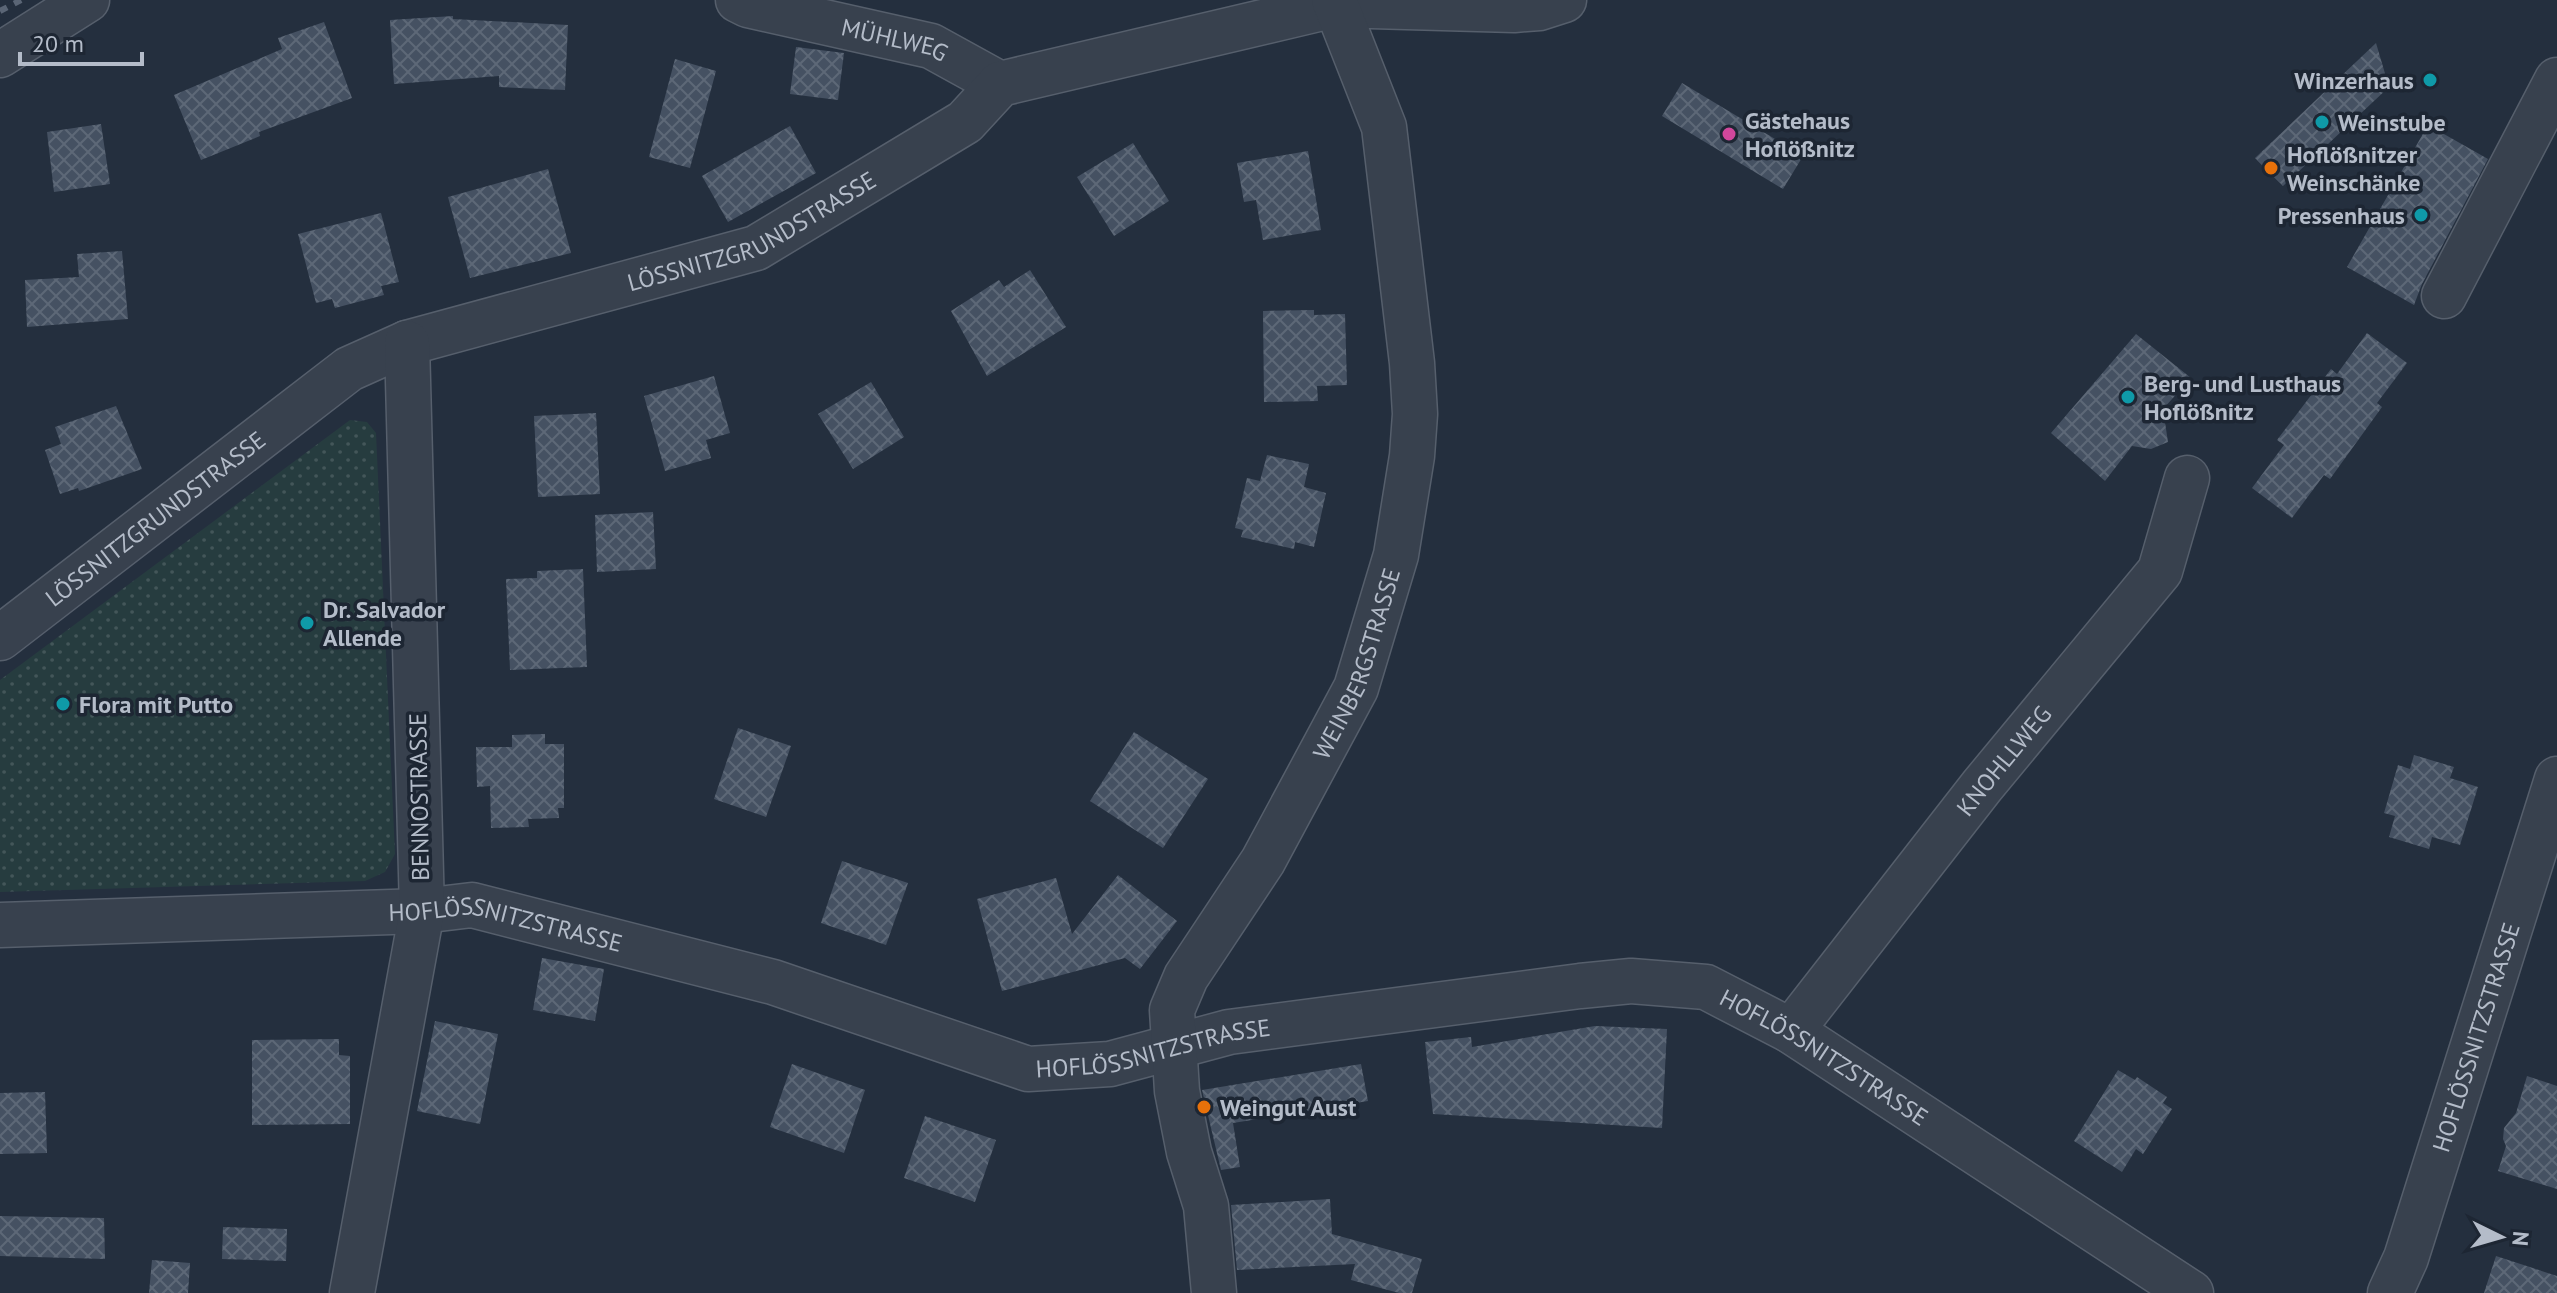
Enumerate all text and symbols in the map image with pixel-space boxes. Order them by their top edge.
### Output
street label: MÜHLWEG [839,11,954,68]
scale bar [20,16,142,66]
text: 20 m [32,28,84,59]
place label: Winzerhaus [2294,65,2414,96]
marker: Winzerhaus [2421,71,2439,89]
place label: Gästehaus Hoflößnitz [1745,105,1855,164]
place label: Weinstube [2338,107,2446,138]
marker: Weinstube [2313,113,2331,131]
marker: Gästehaus Hoflößnitz [1720,125,1738,143]
place label: Hoflößnitzer Weinschänke [2287,139,2420,198]
marker: Hoflößnitzer Weinschänke [2262,159,2280,177]
street label: LÖSSNITZGRUNDSTRASSE [624,164,881,298]
place label: Pressenhaus [2278,200,2405,231]
marker: Pressenhaus [2412,206,2430,224]
place label: Berg- und Lusthaus Hoflößnitz [2144,368,2341,427]
marker: Berg- und Lusthaus Hoflößnitz [2119,388,2137,406]
street label: LÖSSNITZGRUNDSTRASSE [39,424,272,613]
street label: WEINBERGSTRASSE [1305,564,1407,764]
place label: Dr. Salvador Allende [323,594,446,653]
marker: Dr. Salvador Allende [298,614,316,632]
place label: Flora mit Putto [79,689,233,720]
marker: Flora mit Putto [54,695,72,713]
street label: KNOHLLWEG [1949,699,2058,822]
street label: BENNOSTRASSE [402,713,436,881]
street label: HOFLÖSSNITZSTRASSE [388,889,626,958]
street label: HOFLÖSSNITZSTRASSE [2425,919,2526,1156]
street label: HOFLÖSSNITZSTRASSE [1715,982,1934,1132]
street label: HOFLÖSSNITZSTRASSE [1035,1011,1272,1084]
place label: Weingut Aust [1220,1092,1357,1123]
marker: Weingut Aust [1195,1098,1213,1116]
north arrow [2461,1197,2541,1277]
text: N [2506,1230,2536,1247]

